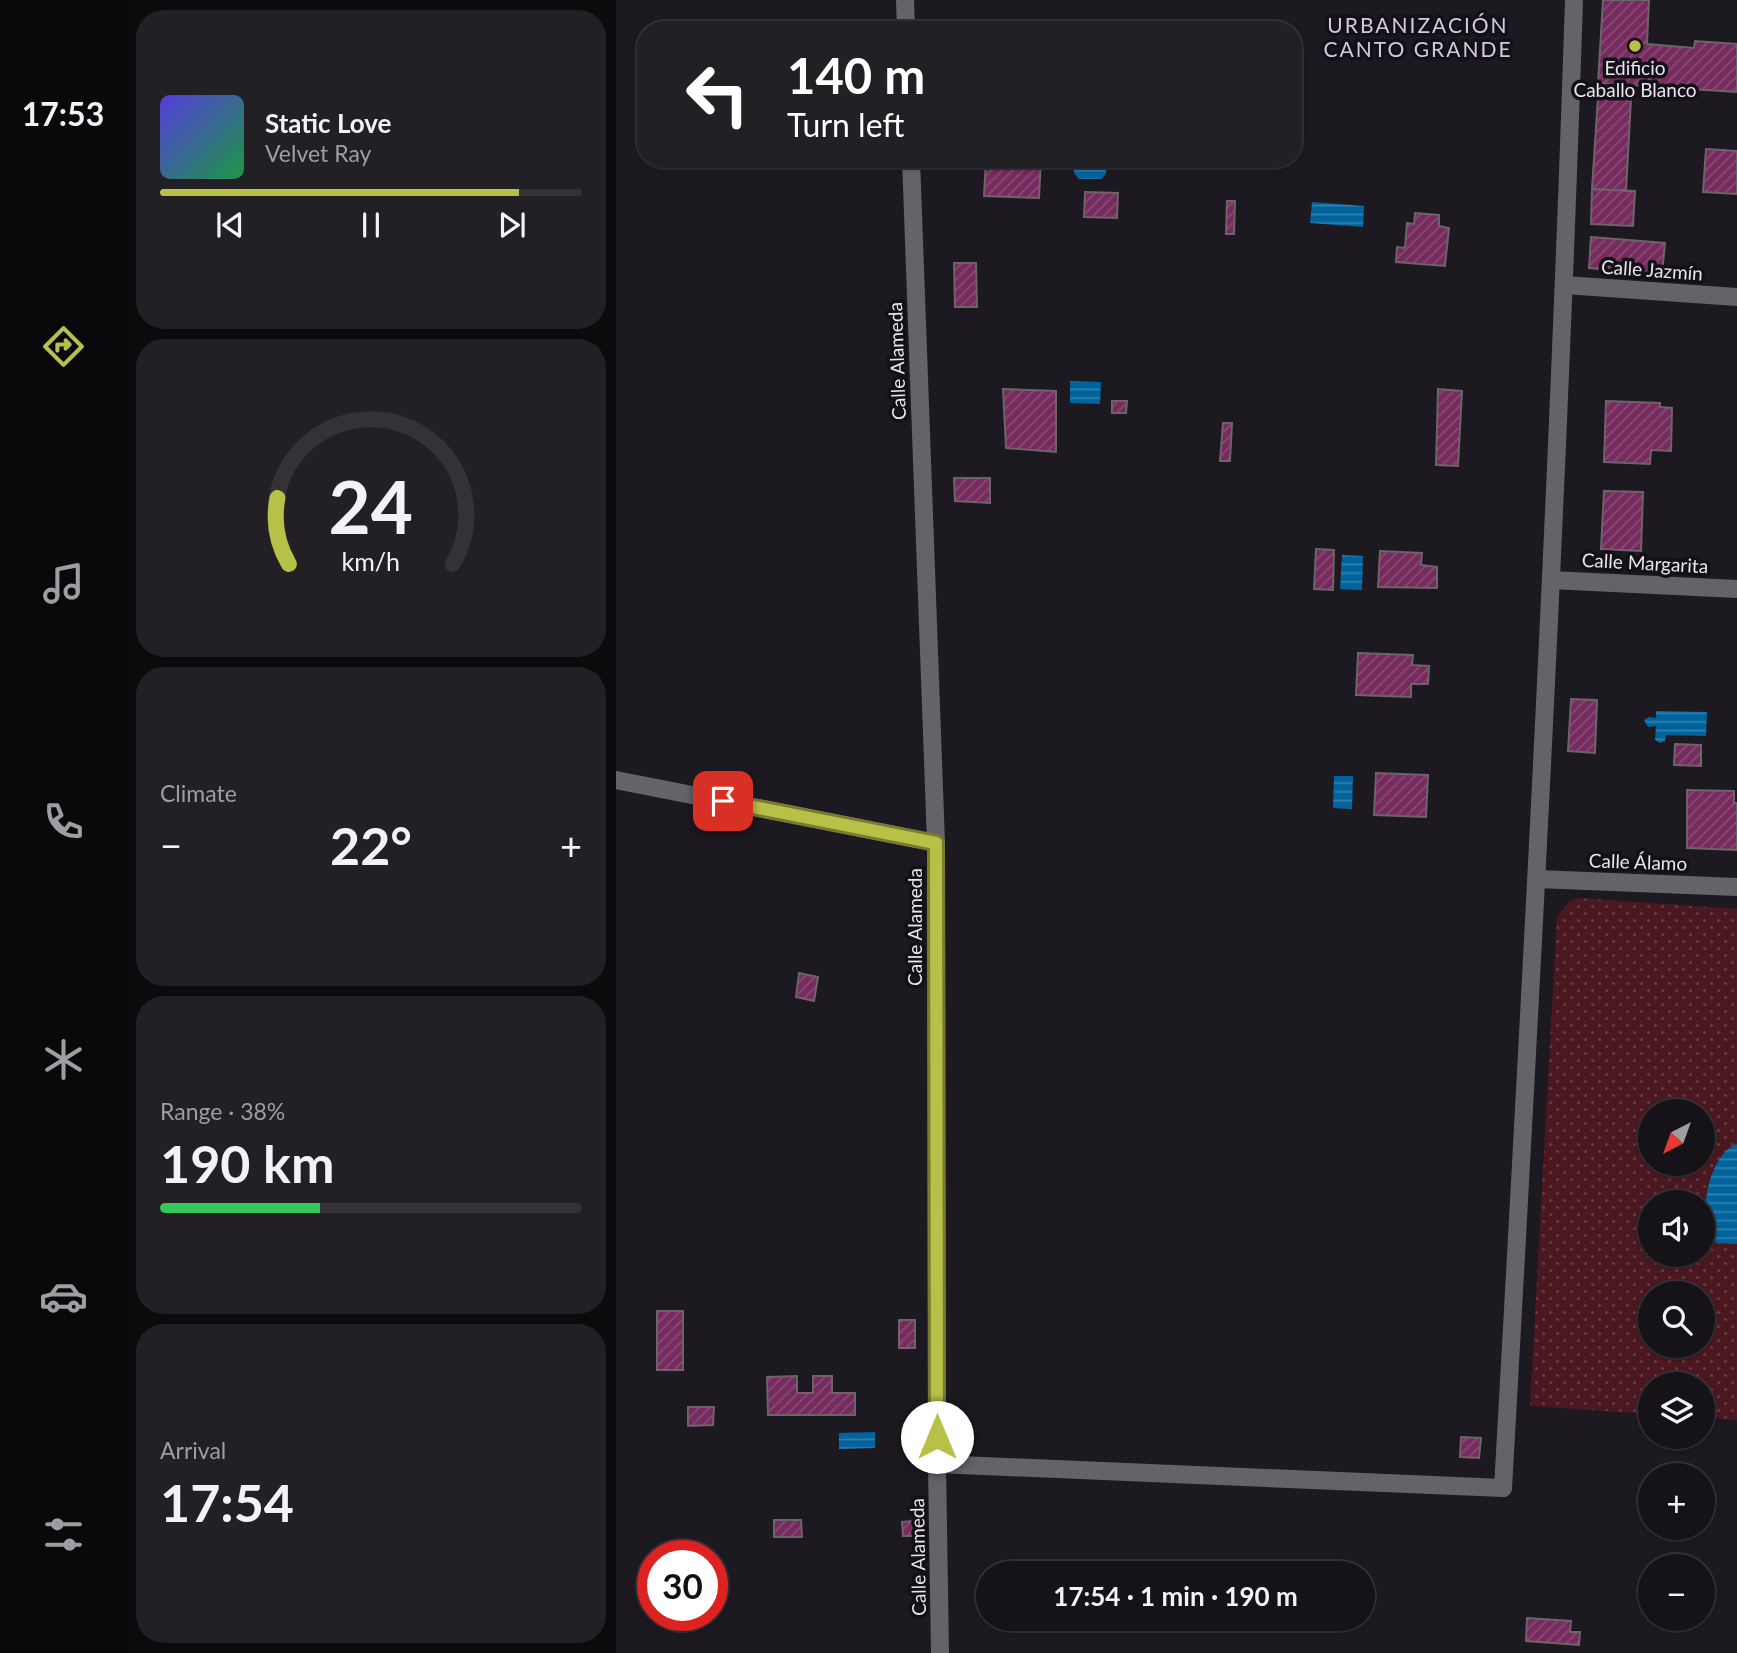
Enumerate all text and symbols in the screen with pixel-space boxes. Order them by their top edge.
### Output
district label: URBANIZACIÓN CANTO GRANDE [1323,12,1513,61]
marker: Edificio Caballo Blanco [1627,38,1643,54]
text: 140 m [787,46,925,104]
icon: left [672,49,763,140]
place label: Edificio Caballo Blanco [1573,56,1697,101]
text: 17:53 [22,94,104,133]
text: Turn left [787,105,904,144]
text: Static Love [265,107,392,139]
text: Velvet Ray [265,139,371,167]
icon: previous [211,206,249,244]
icon: pause [352,206,390,244]
icon: next [493,206,531,244]
street label: Calle Jazmín [1600,254,1704,285]
street label: Calle Alameda [883,302,910,420]
icon: directions [39,322,88,371]
text: 24 [329,462,413,550]
text: km/h [342,546,400,576]
street label: Calle Margarita [1581,548,1709,577]
icon: music [39,559,88,608]
pin [693,771,753,831]
text: Climate [160,779,237,807]
icon: arrive [704,782,742,820]
icon: phone [39,797,88,846]
text: 22° [330,814,412,876]
text: − [160,822,182,868]
text: + [560,822,582,868]
street label: Calle Álamo [1588,848,1688,875]
street label: Calle Alameda [903,868,926,986]
icon: climate [39,1035,88,1084]
text: Range · 38% [160,1097,285,1125]
north arrow [1638,1099,1715,1176]
map controls [1638,1099,1715,1631]
text: 190 km [160,1132,334,1194]
button: sound [1638,1190,1715,1267]
icon: car [39,1272,88,1321]
button: search [1638,1281,1715,1358]
button: layers [1638,1372,1715,1449]
position arrow [900,1400,974,1474]
text: Arrival [160,1436,226,1464]
button: + [1638,1463,1715,1540]
text: 17:54 [160,1471,294,1533]
street label: Calle Alameda [905,1498,930,1616]
icon: filters [39,1510,88,1559]
speed limit sign: 30 [637,1540,728,1631]
button: − [1638,1554,1715,1631]
text: 17:54 · 1 min · 190 m [1053,1580,1298,1612]

